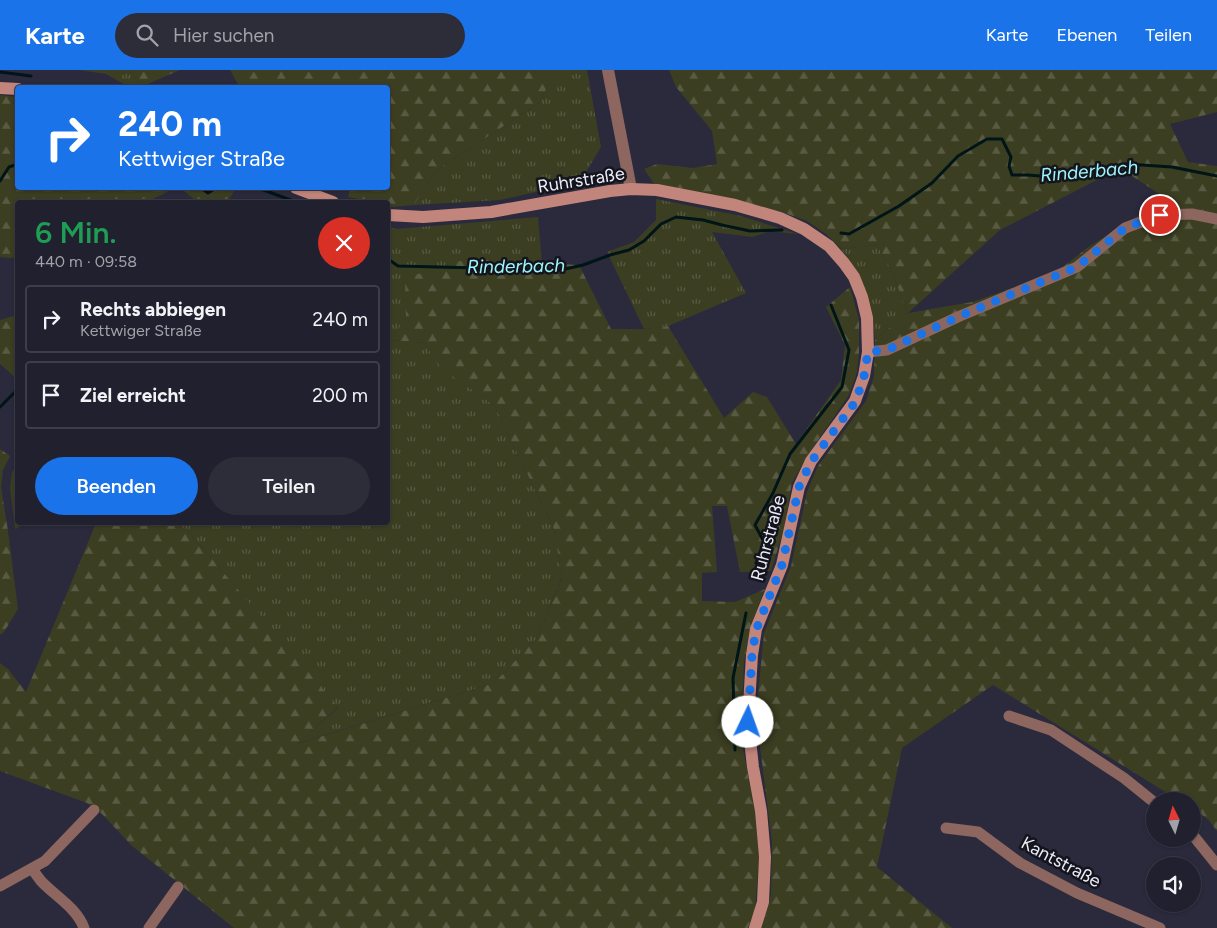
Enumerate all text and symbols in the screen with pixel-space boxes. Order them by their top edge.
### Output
search box [115,13,465,58]
text: Karte [25,21,85,50]
icon: search [133,21,161,49]
text: Hier suchen [173,24,274,47]
text: Karte [986,24,1028,46]
text: Ebenen [1056,24,1117,46]
text: Teilen [1145,24,1192,46]
text: 240 m [118,103,222,145]
icon: right [35,105,100,170]
text: Kettwiger Straße [118,145,285,172]
water label: Rinderbach [1039,155,1139,187]
street label: Ruhrstraße [536,162,626,198]
pin [1139,194,1181,236]
icon: arrive [1146,201,1174,229]
text: 6 Min. [35,214,116,251]
button: close [318,217,370,269]
text: 440 m · 09:58 [35,252,137,271]
water label: Rinderbach [467,254,566,278]
text: Rechts abbiegen [80,298,226,321]
icon: right [37,305,65,333]
text: 240 m [313,308,368,331]
text: Kettwiger Straße [80,321,201,340]
icon: arrive [37,381,65,409]
text: Ziel erreicht [80,384,186,407]
text: 200 m [312,384,368,407]
button: Beenden [35,457,198,515]
button: Teilen [208,457,370,515]
street label: Ruhrstraße [746,493,790,583]
position arrow [721,695,773,747]
north arrow [1146,792,1201,848]
map controls [1146,792,1201,912]
street label: Kantstraße [1017,832,1105,892]
button: sound [1146,857,1201,912]

